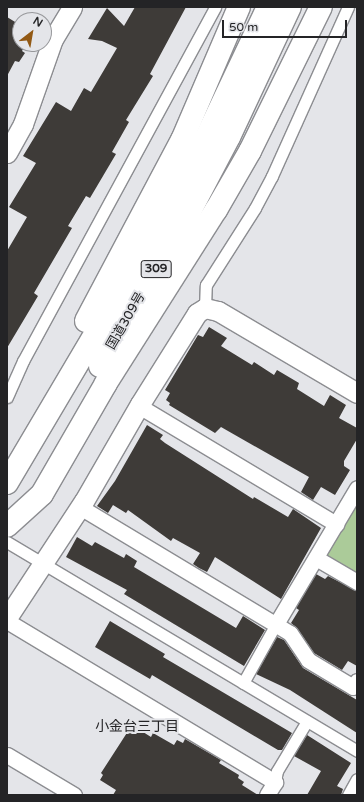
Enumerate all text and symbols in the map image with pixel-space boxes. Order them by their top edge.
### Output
north arrow [12,12,52,52]
scale bar [224,12,349,38]
text: N [31,14,45,30]
text: 50 m [229,20,258,34]
road number: 309 [140,259,172,279]
street label: 国道309号 [103,290,149,352]
district label: 小金台三丁目 [95,719,179,735]

